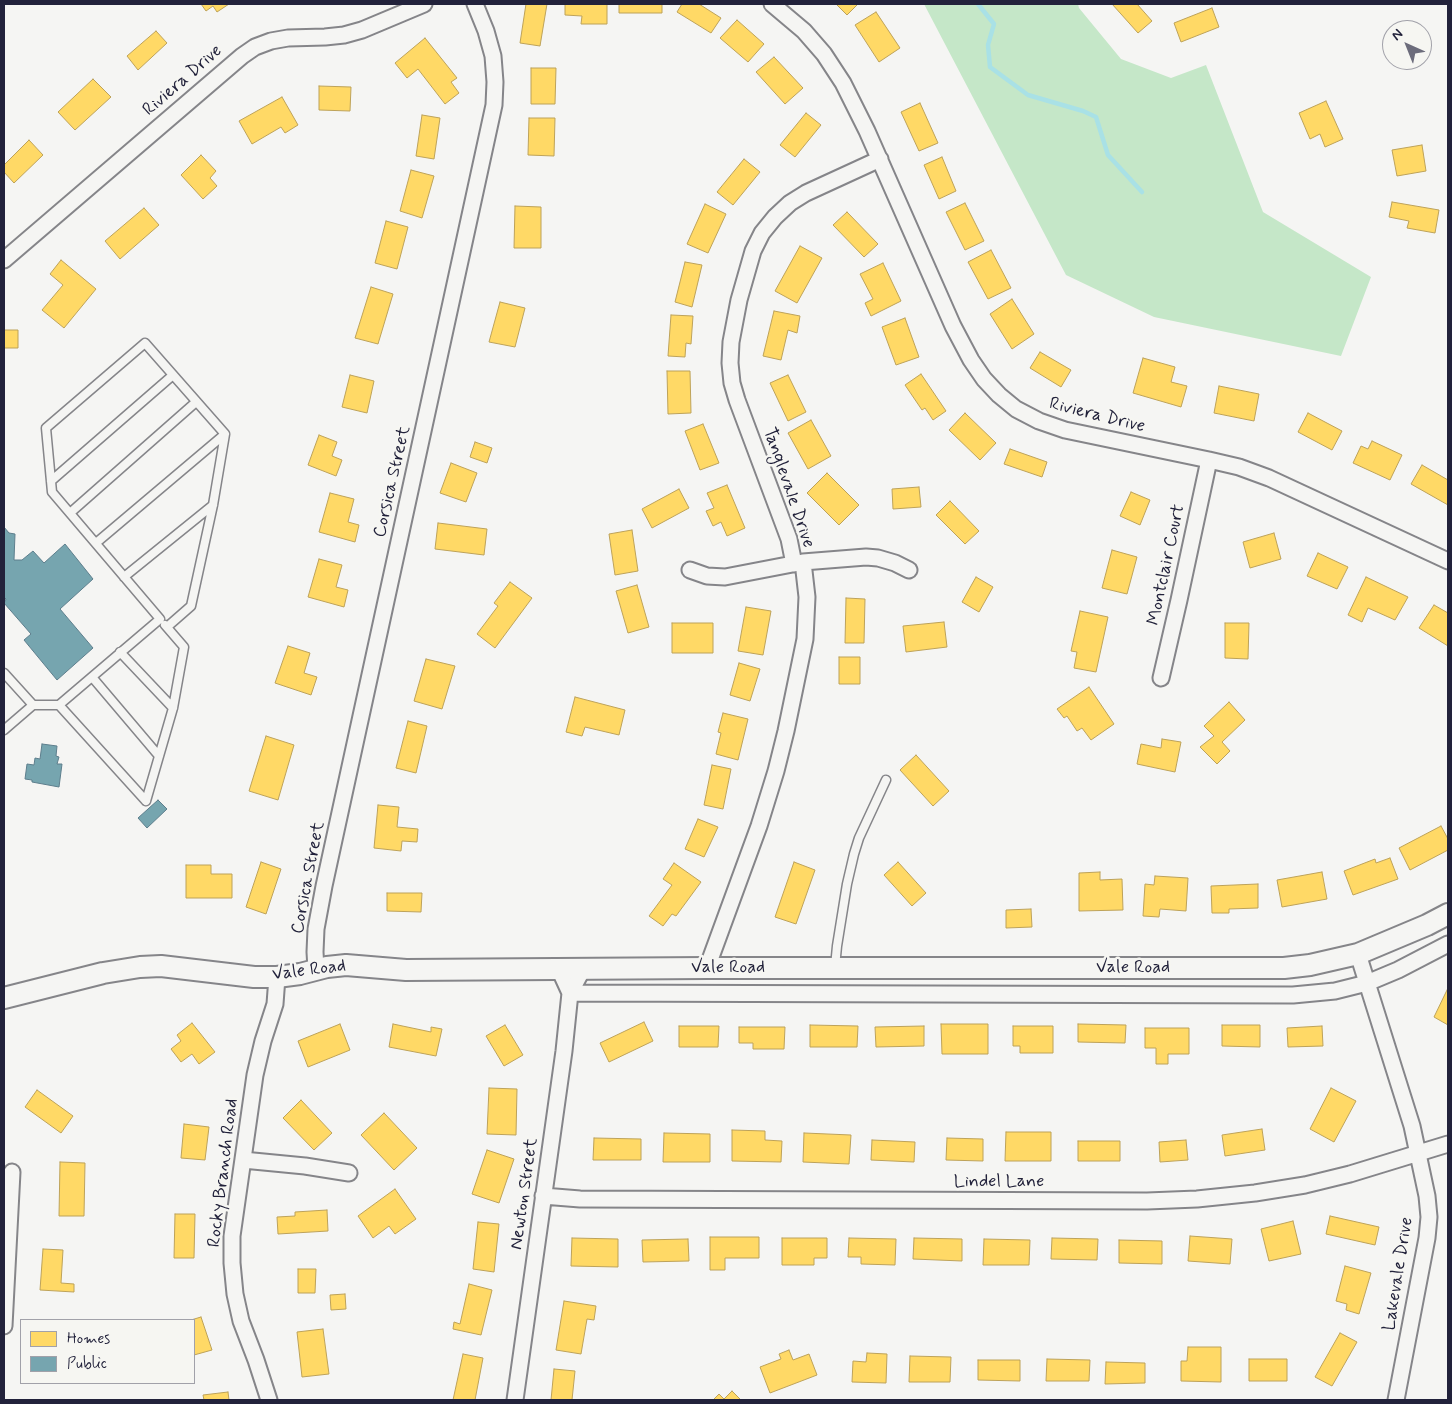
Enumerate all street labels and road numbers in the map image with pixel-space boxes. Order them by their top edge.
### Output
street label: Riviera Drive [139,41,227,121]
street label: Riviera Drive [1047,394,1147,438]
street label: Corsica Street [370,424,416,540]
street label: Tanglevale Drive [757,425,819,551]
street label: Montclair Court [1144,503,1190,627]
street label: Corsica Street [288,820,330,936]
street label: Vale Road [271,956,347,986]
street label: Vale Road [691,957,765,979]
street label: Vale Road [1096,957,1170,979]
street label: Rocky Branch Road [204,1097,244,1249]
street label: Newton Street [506,1137,544,1251]
street label: Lindel Lane [954,1171,1044,1193]
street label: Lakevale Drive [1379,1216,1419,1332]

